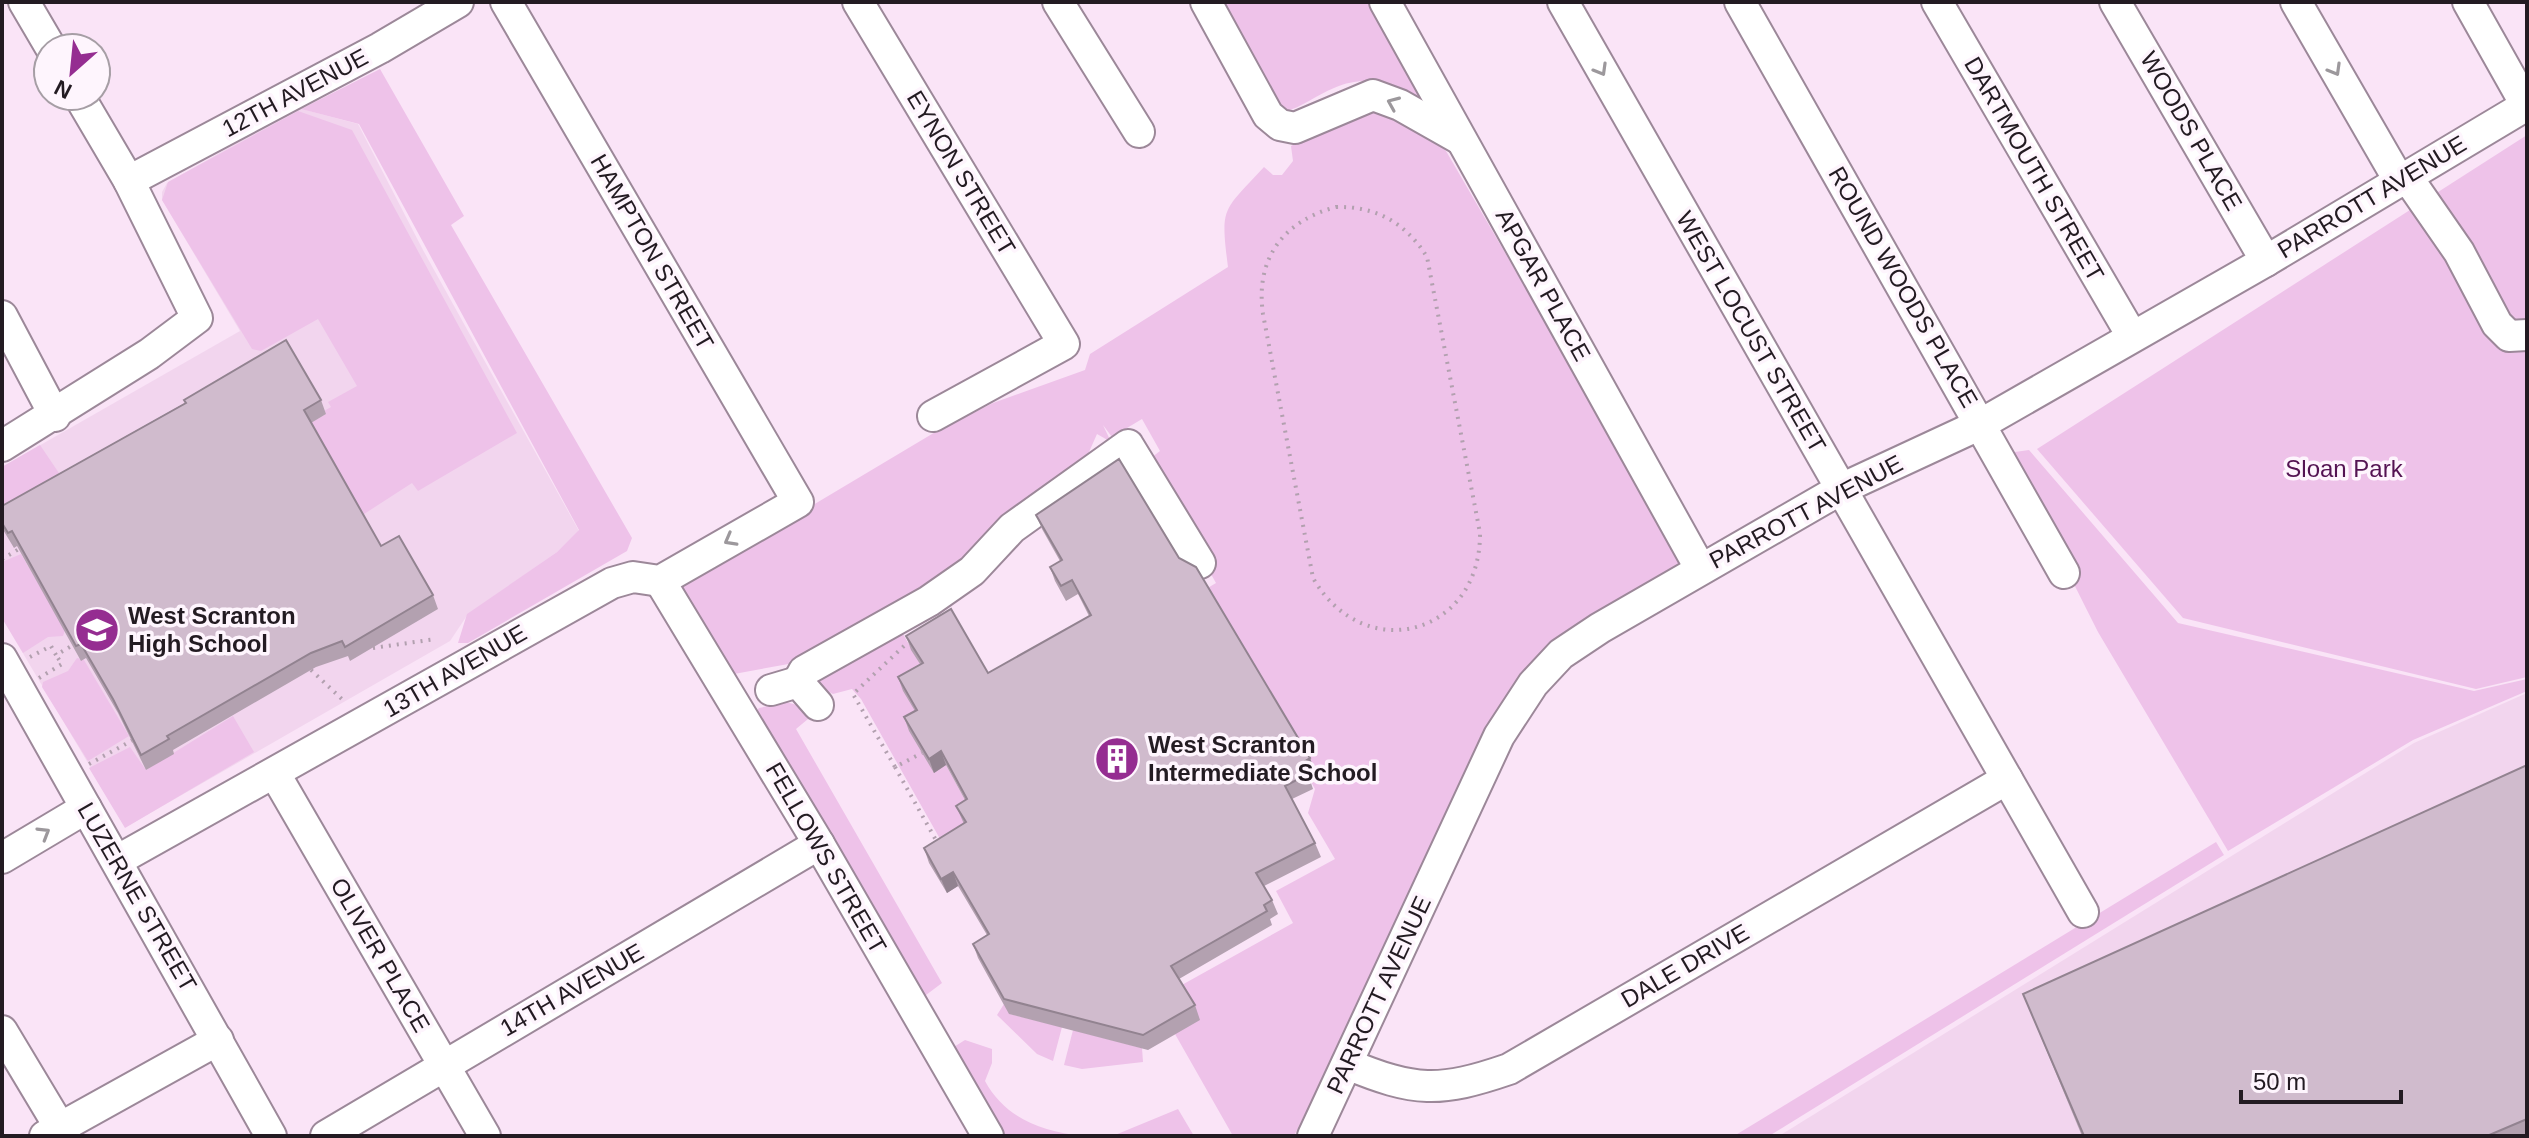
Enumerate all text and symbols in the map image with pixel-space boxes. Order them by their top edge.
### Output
north arrow [32,32,112,112]
street label: 12TH AVENUE [217,43,372,142]
street label: WOODS PLACE [2135,47,2248,215]
street label: DARTMOUTH STREET [1959,52,2110,286]
one-way arrow [1591,61,1607,76]
one-way arrow [2325,61,2341,75]
text: N [50,75,76,104]
street label: EYNON STREET [902,86,1021,260]
one-way arrow [1387,96,1401,113]
street label: PARROTT AVENUE [2273,130,2471,263]
street label: HAMPTON STREET [586,149,720,354]
street label: ROUND WOODS PLACE [1823,162,1983,412]
street label: APGAR PLACE [1491,204,1596,365]
street label: WEST LOCUST STREET [1671,206,1832,457]
street label: PARROTT AVENUE [1705,449,1907,574]
park label: Sloan Park [2285,455,2404,482]
one-way arrow [724,530,739,546]
place label: West Scranton High School [128,602,296,657]
school or university icon: West Scranton High School [73,606,121,654]
street label: 13TH AVENUE [378,619,531,722]
place label: West Scranton Intermediate School [1148,731,1377,786]
building icon: West Scranton Intermediate School [1093,735,1141,783]
street label: FELLOWS STREET [761,757,892,958]
street label: LUZERNE STREET [72,798,203,996]
one-way arrow [35,827,50,843]
street label: OLIVER PLACE [325,873,435,1037]
street label: PARROTT AVENUE [1321,892,1436,1098]
street label: DALE DRIVE [1616,918,1753,1013]
street label: 14TH AVENUE [495,938,648,1041]
scale bar [2241,1054,2401,1104]
text: 50 m [2253,1068,2306,1095]

